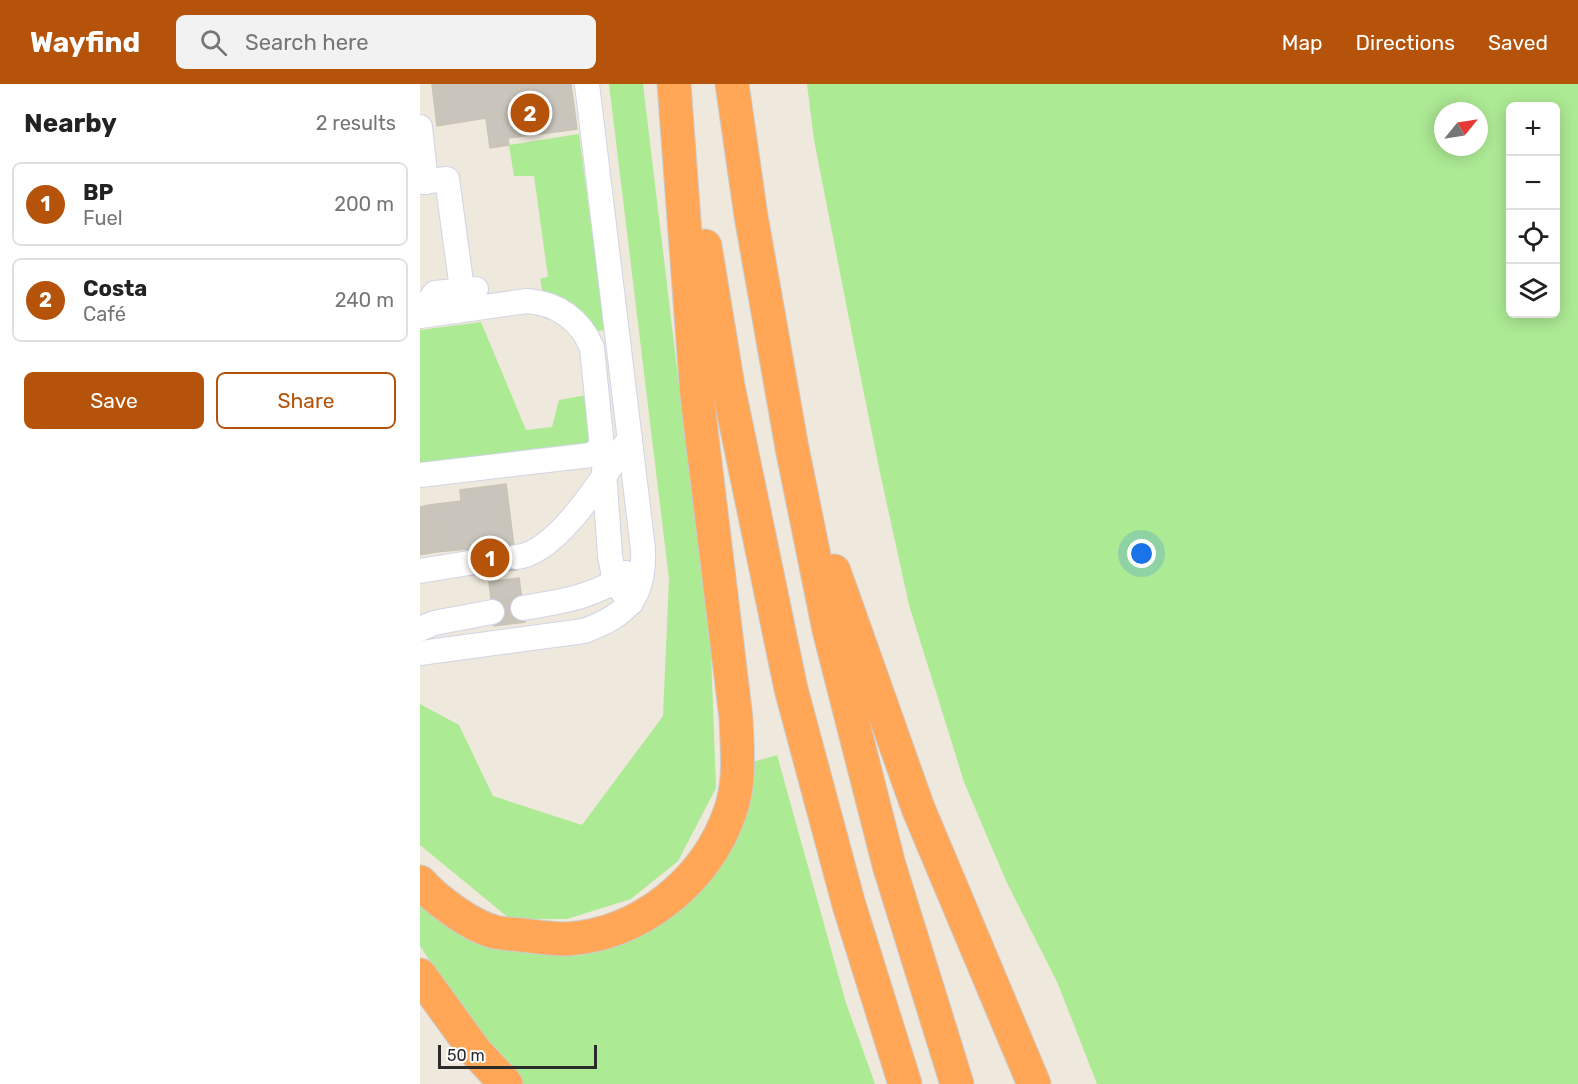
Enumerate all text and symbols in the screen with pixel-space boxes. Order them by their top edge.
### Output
search box [176,15,596,69]
text: Wayfind [30,26,140,59]
icon: search [197,26,230,59]
text: Search here [245,29,369,56]
text: Map [1282,30,1323,55]
text: Directions [1356,30,1455,55]
text: Saved [1488,30,1548,55]
pin: 2 [510,90,550,135]
north arrow [1434,102,1488,156]
map controls [1506,102,1560,318]
button: + [1506,102,1560,156]
text: Nearby [24,108,117,139]
text: 2 results [316,111,396,135]
button: − [1506,156,1560,210]
text: BP [83,179,113,206]
text: 1 [41,192,50,216]
text: 200 m [334,192,394,216]
text: Fuel [83,206,123,230]
button: locate [1506,210,1560,264]
button: layers [1506,264,1560,318]
text: Costa [83,275,147,302]
text: 2 [39,288,52,312]
text: 240 m [335,288,394,312]
text: Café [83,302,126,326]
button: Save [24,372,204,429]
button: Share [216,372,396,429]
pin: 1 [470,536,510,580]
your location [1127,539,1156,568]
scale bar [438,1042,597,1070]
text: 50 m [447,1046,485,1065]

